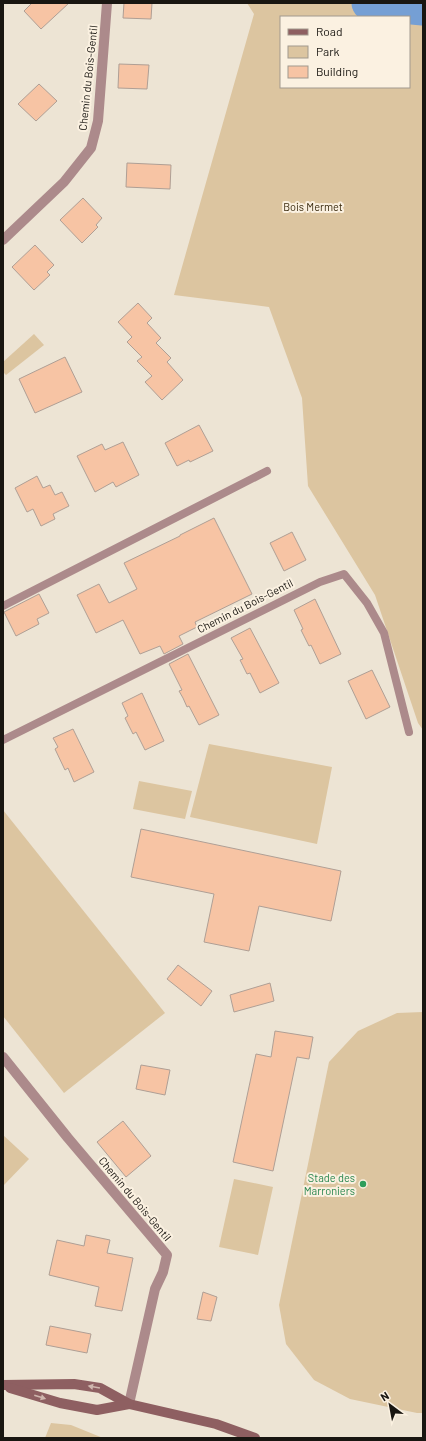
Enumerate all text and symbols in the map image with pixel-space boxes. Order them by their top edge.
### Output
legend [280,16,410,88]
text: Road [316,24,343,38]
street label: Chemin du Bois-Gentil [76,25,99,131]
text: Park [316,44,340,58]
text: Building [316,64,358,78]
park label: Bois Mermet [283,200,343,213]
street label: Chemin du Bois-Gentil [195,576,295,635]
street label: Chemin du Bois-Gentil [96,1154,174,1243]
place label: Stade des Marroniers [304,1171,355,1197]
marker: Stade des Marroniers [358,1179,368,1189]
one-way arrow [88,1384,101,1390]
north arrow [370,1385,410,1425]
text: N [378,1389,391,1404]
one-way arrow [35,1394,47,1400]

